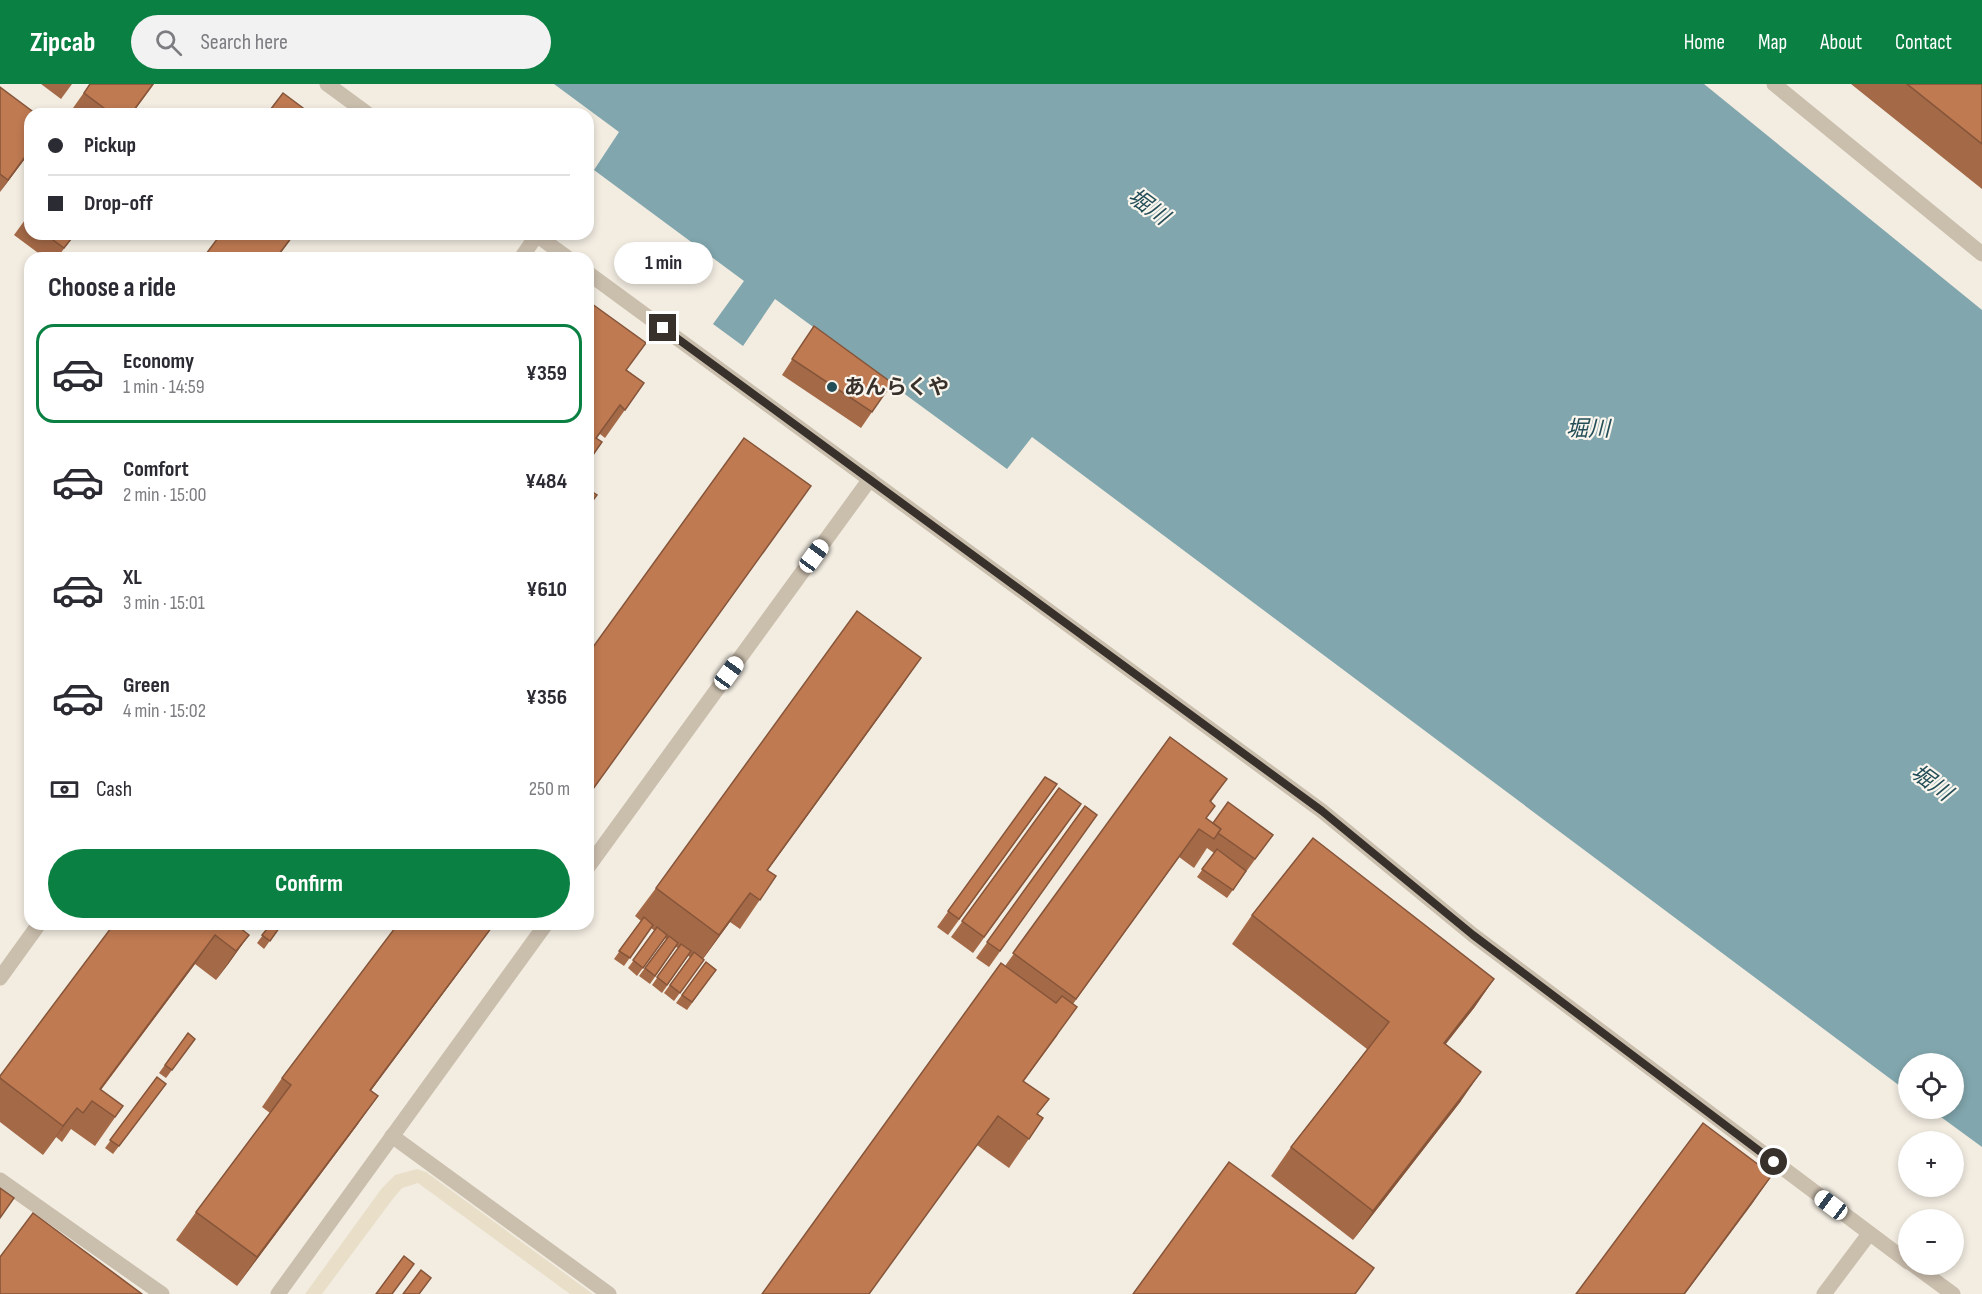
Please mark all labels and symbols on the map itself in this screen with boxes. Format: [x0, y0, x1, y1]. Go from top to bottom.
water label: 堀川 [1122, 183, 1175, 232]
callout: 1 min [614, 241, 712, 283]
route end [649, 314, 676, 341]
place label: あんらくや [844, 375, 949, 400]
marker: あんらくや [825, 380, 839, 394]
water label: 堀川 [1566, 416, 1612, 443]
car [796, 536, 832, 576]
car [711, 653, 747, 693]
water label: 堀川 [1905, 759, 1958, 808]
route start [1760, 1148, 1787, 1175]
car [1811, 1187, 1851, 1223]

